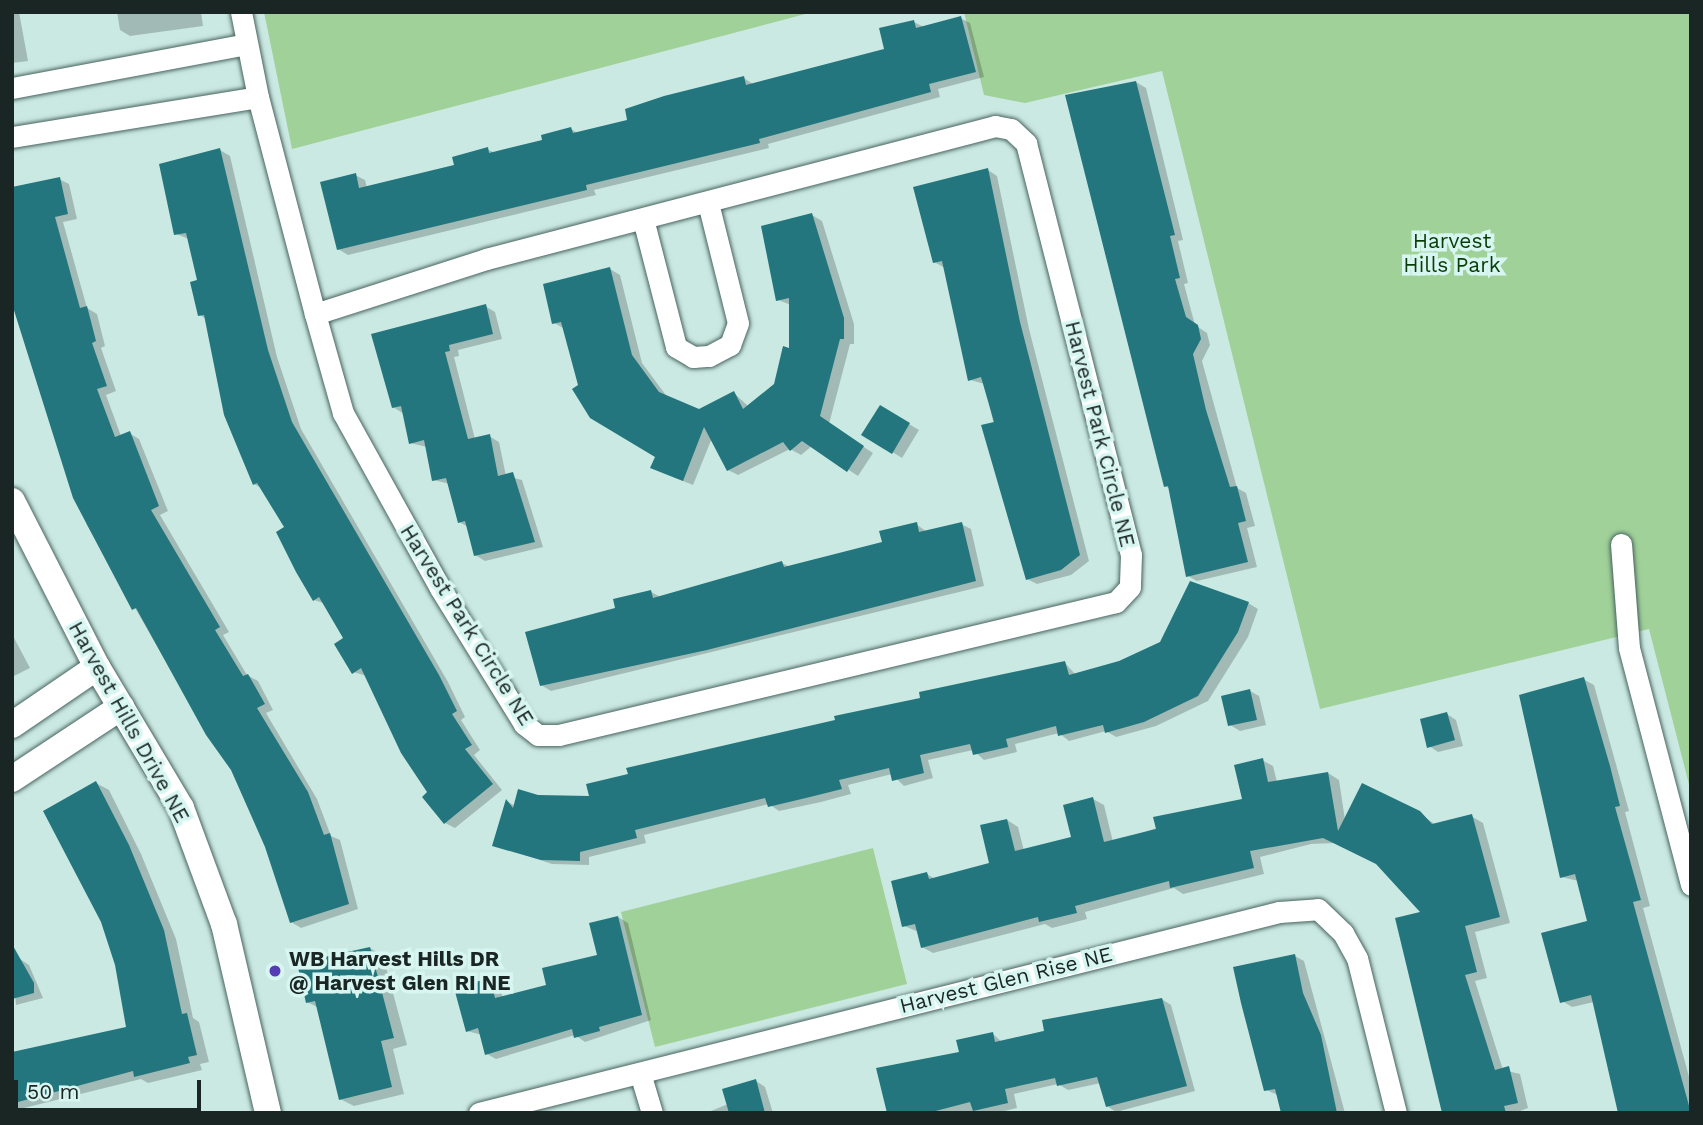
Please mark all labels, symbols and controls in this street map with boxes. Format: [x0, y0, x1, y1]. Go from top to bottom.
park label: Harvest Hills Park [1403, 228, 1501, 278]
street label: Harvest Park Circle NE [1060, 318, 1140, 550]
street label: Harvest Park Circle NE [395, 520, 539, 730]
street label: Harvest Hills Drive NE [63, 617, 195, 827]
street label: Harvest Glen Rise NE [897, 941, 1115, 1019]
place label: WB Harvest Hills DR @ Harvest Glen RI NE [289, 946, 511, 996]
marker: WB Harvest Hills DR @ Harvest Glen RI NE [267, 963, 283, 979]
scale bar [18, 1066, 205, 1110]
text: 50 m [27, 1079, 79, 1104]

